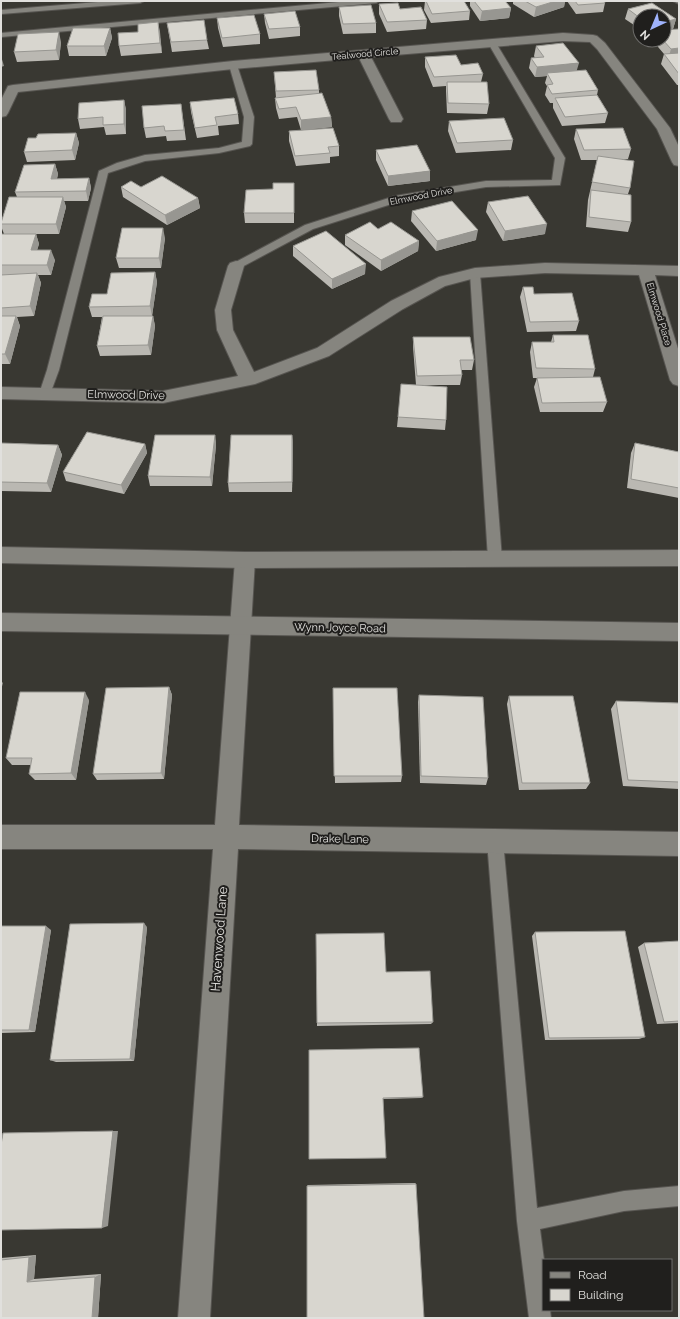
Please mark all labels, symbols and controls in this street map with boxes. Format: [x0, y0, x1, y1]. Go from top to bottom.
north arrow [632, 8, 672, 48]
text: N [638, 27, 653, 42]
street label: Tealwood Circle [331, 46, 399, 62]
street label: Elmwood Drive [389, 185, 454, 207]
street label: Elmwood Place [645, 281, 673, 347]
street label: Elmwood Drive [87, 388, 165, 402]
street label: Wynn Joyce Road [294, 621, 386, 635]
street label: Drake Lane [311, 832, 370, 846]
street label: Havenwood Lane [208, 886, 230, 992]
legend [542, 1259, 672, 1311]
text: Road [578, 1268, 607, 1282]
text: Building [578, 1288, 624, 1302]

